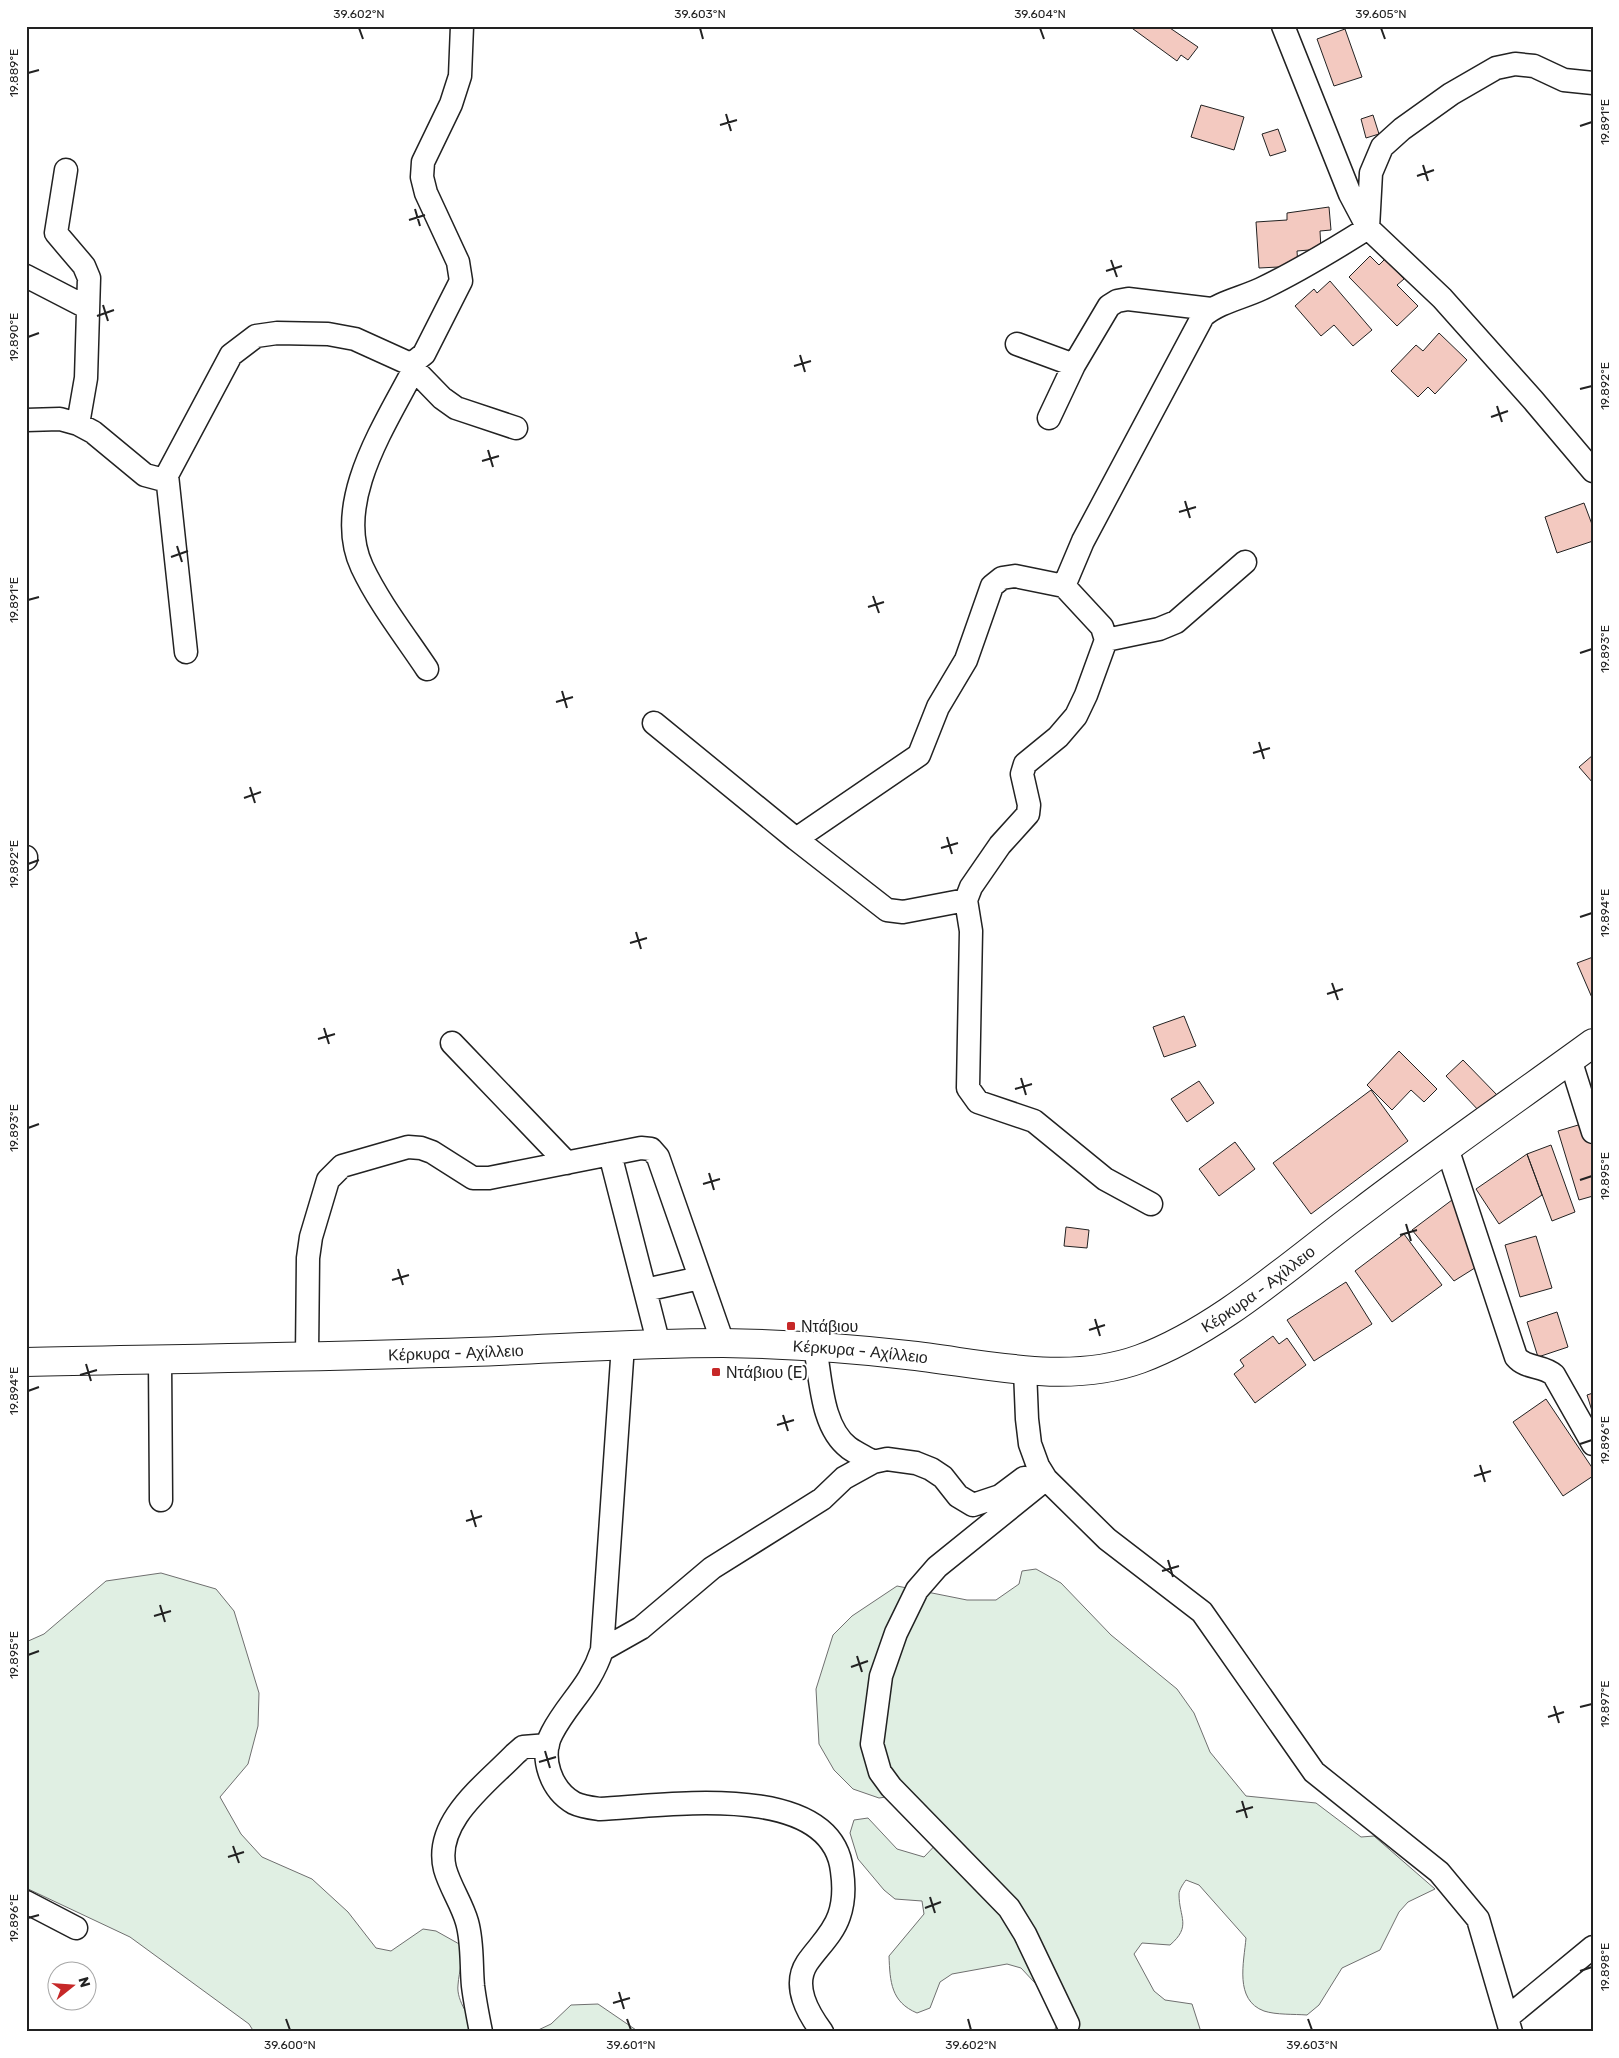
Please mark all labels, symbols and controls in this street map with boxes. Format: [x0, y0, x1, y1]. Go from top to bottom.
text: 39.602°N [333, 7, 385, 21]
text: 39.603°N [674, 7, 726, 21]
text: 39.604°N [1014, 7, 1066, 21]
text: 39.605°N [1355, 7, 1407, 21]
text: 19.889°E [7, 49, 21, 97]
text: 19.891°E [1598, 99, 1612, 145]
text: 19.890°E [7, 313, 21, 361]
text: 19.892°E [1598, 362, 1612, 410]
text: 19.891°E [7, 577, 21, 623]
text: 19.893°E [1598, 625, 1612, 673]
text: 19.892°E [7, 840, 21, 888]
text: 19.894°E [1598, 889, 1612, 937]
text: 19.893°E [7, 1104, 21, 1152]
text: 19.895°E [1598, 1152, 1612, 1200]
street label: Κέρκυρα - Αχίλλειο [1198, 1241, 1319, 1336]
place label: Ντάβιου [801, 1317, 858, 1336]
marker: Ντάβιου [785, 1320, 797, 1332]
street label: Κέρκυρα - Αχίλλειο [792, 1336, 929, 1367]
street label: Κέρκυρα - Αχίλλειο [388, 1340, 524, 1364]
place label: Ντάβιου (E) [726, 1363, 808, 1382]
marker: Ντάβιου (E) [710, 1366, 722, 1378]
text: 19.894°E [7, 1367, 21, 1415]
text: 19.896°E [1598, 1416, 1612, 1464]
text: 19.895°E [7, 1631, 21, 1679]
text: 19.897°E [1598, 1680, 1612, 1728]
text: 19.896°E [7, 1894, 21, 1942]
text: 19.898°E [1598, 1943, 1612, 1991]
north arrow [48, 1960, 98, 2010]
text: N [74, 1975, 94, 1990]
text: 39.600°N [264, 2038, 316, 2052]
text: 39.601°N [606, 2038, 656, 2052]
text: 39.602°N [945, 2038, 997, 2052]
text: 39.603°N [1286, 2038, 1338, 2052]

